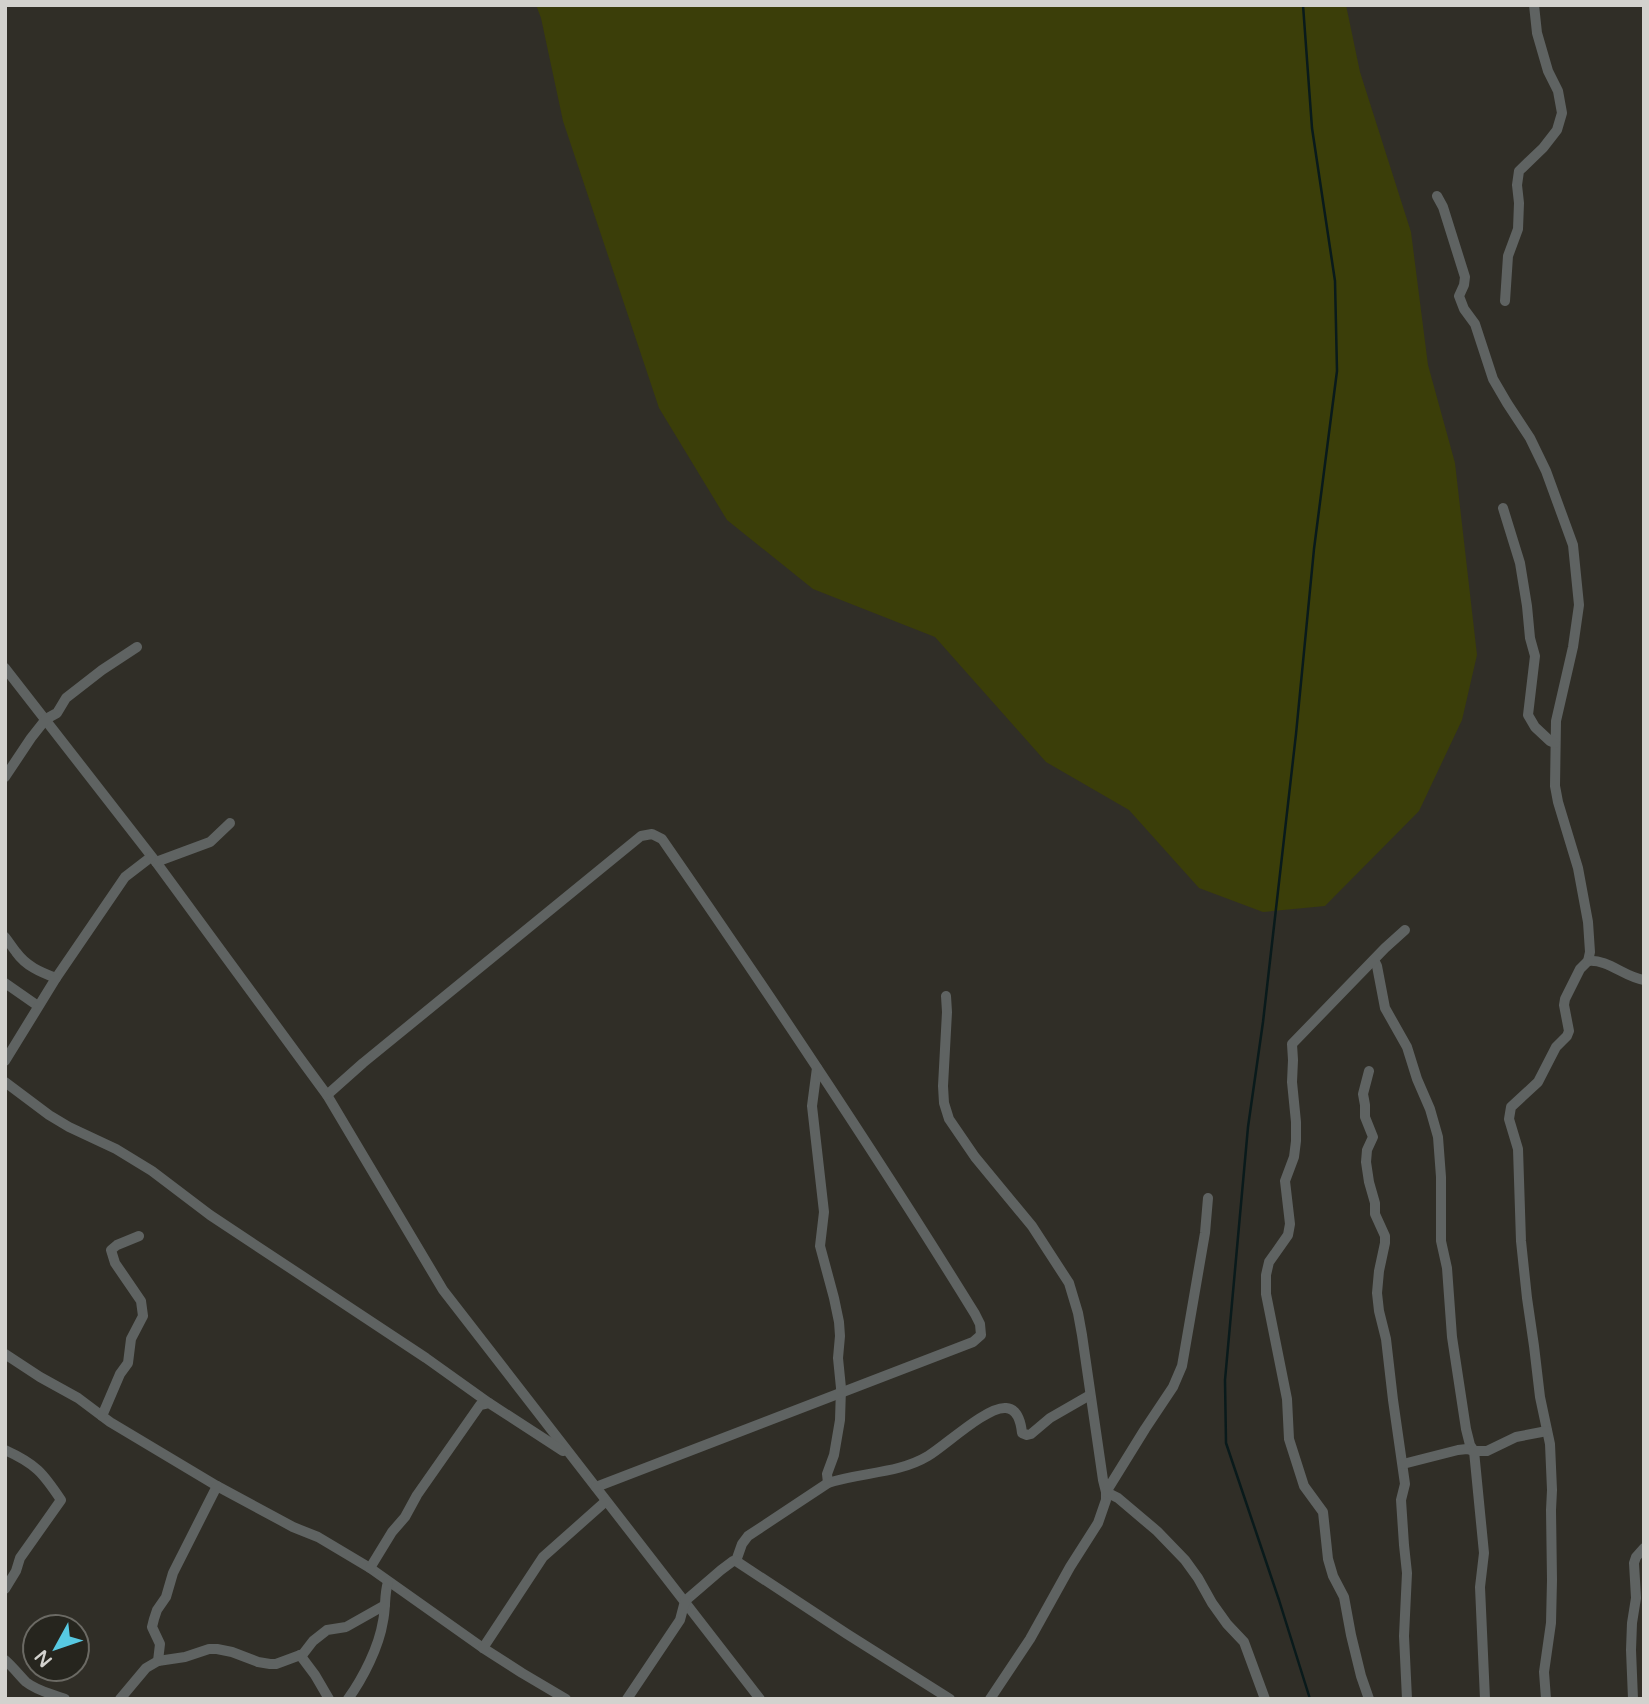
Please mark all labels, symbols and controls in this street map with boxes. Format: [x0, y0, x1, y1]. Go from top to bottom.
north arrow [21, 1613, 91, 1683]
text: N [30, 1645, 57, 1671]

